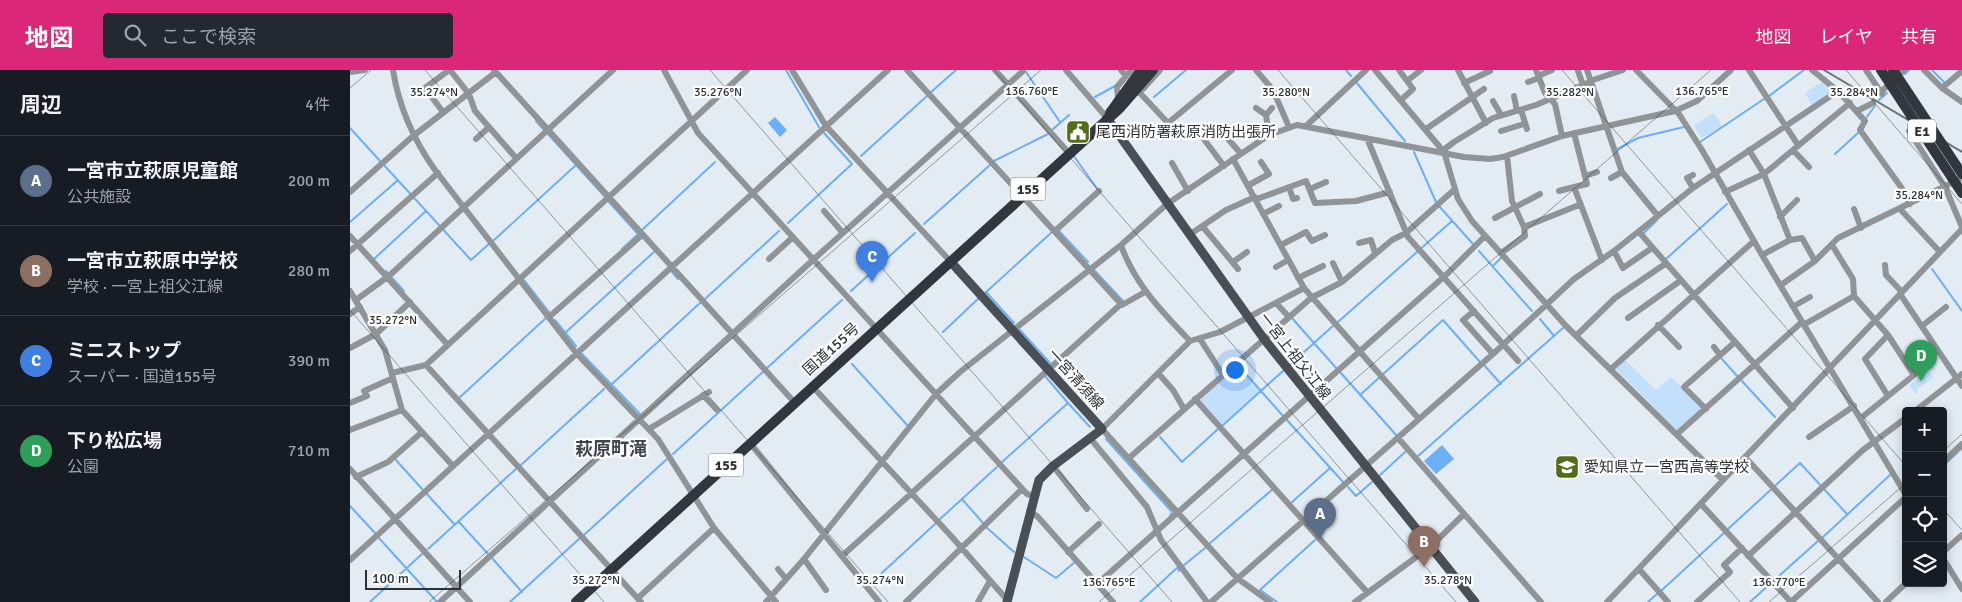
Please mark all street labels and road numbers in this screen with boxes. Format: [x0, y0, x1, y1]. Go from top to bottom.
road number: E1 [1908, 119, 1936, 142]
road number: 155 [1010, 178, 1046, 200]
street label: 一宮上祖父江線 [1256, 309, 1334, 403]
street label: 国道155号 [799, 319, 863, 379]
street label: 一宮清須線 [1044, 345, 1108, 413]
road number: 155 [708, 454, 744, 476]

